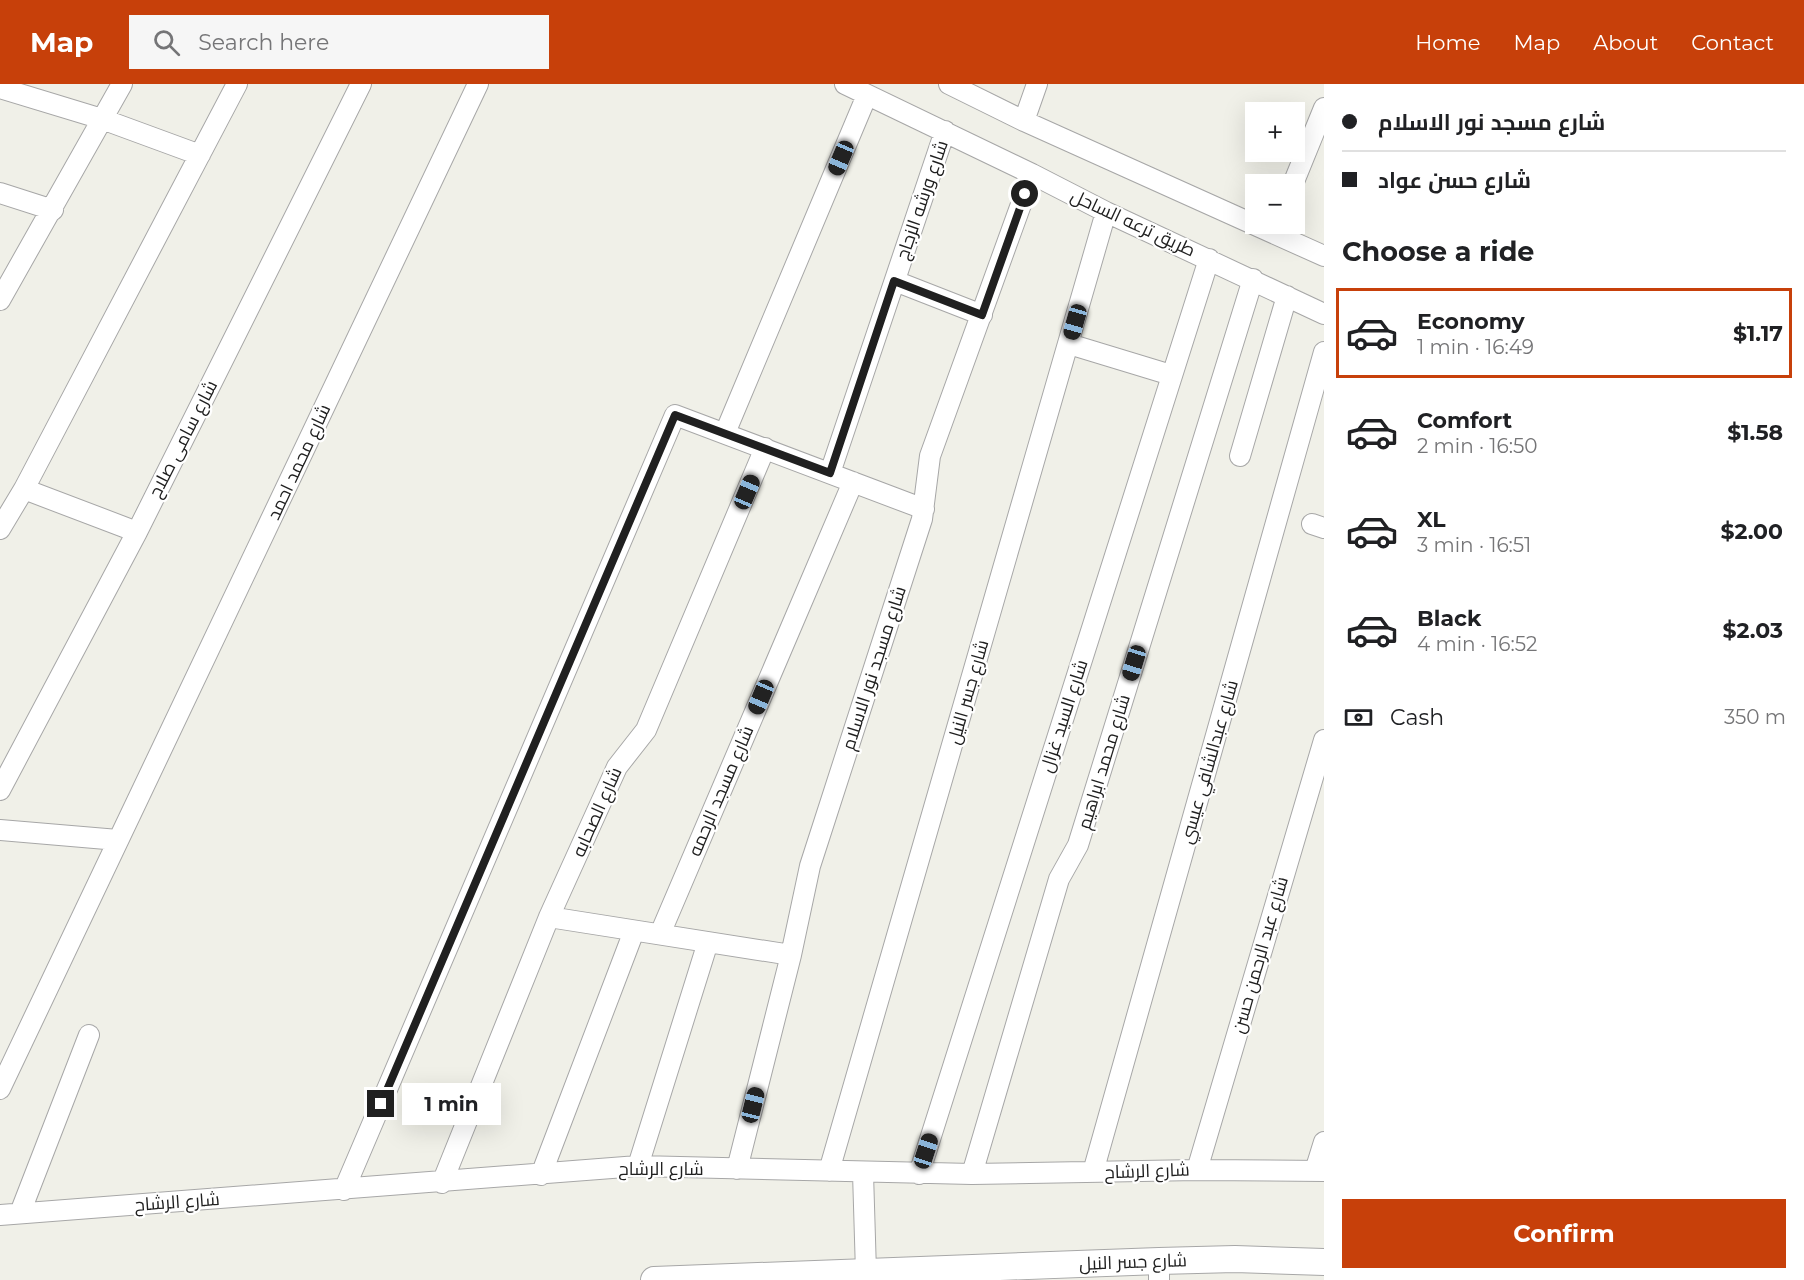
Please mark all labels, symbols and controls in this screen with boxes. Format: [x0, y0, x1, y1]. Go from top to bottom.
search box [129, 15, 549, 69]
text: Map [30, 25, 93, 59]
icon: search [150, 26, 183, 59]
text: Search here [198, 29, 329, 56]
text: Home [1415, 30, 1480, 55]
text: Map [1513, 30, 1560, 55]
text: About [1593, 30, 1658, 55]
text: Contact [1691, 30, 1774, 55]
map controls [1245, 102, 1305, 234]
button: + [1245, 102, 1305, 162]
text: شارع مسجد نور الاسلام [1378, 109, 1605, 136]
street label: شارع ورشه الزجاج [891, 137, 954, 263]
car [826, 138, 856, 178]
text: شارع حسن عواد [1378, 167, 1531, 194]
button: − [1245, 174, 1305, 234]
route start [1011, 180, 1038, 207]
street label: طريق ترعه الساحل [1067, 185, 1199, 262]
text: Choose a ride [1342, 235, 1534, 268]
car [1061, 302, 1089, 342]
icon: car [1345, 306, 1399, 360]
text: Economy [1417, 308, 1525, 335]
text: $1.17 [1733, 320, 1783, 347]
text: 1 min · 16:49 [1417, 335, 1534, 359]
street label: شارع سامى صلاح [144, 376, 223, 502]
street label: شارع محمد احمد [263, 401, 336, 524]
icon: car [1345, 405, 1399, 459]
text: Comfort [1417, 407, 1512, 434]
text: $1.58 [1727, 419, 1783, 446]
text: 2 min · 16:50 [1417, 434, 1537, 458]
car [732, 472, 762, 512]
icon: car [1345, 504, 1399, 558]
text: XL [1417, 506, 1446, 533]
text: $2.00 [1720, 518, 1783, 545]
text: 3 min · 16:51 [1417, 533, 1531, 557]
street label: شارع مسجد نور الاسلام [837, 583, 912, 753]
icon: car [1345, 603, 1399, 657]
text: Black [1417, 605, 1481, 632]
text: $2.03 [1723, 617, 1783, 644]
text: 4 min · 16:52 [1417, 632, 1537, 656]
street label: شارع جسر النيل [943, 637, 994, 747]
car [1120, 643, 1148, 683]
street label: شارع السيد غزال [1035, 657, 1094, 776]
car [746, 677, 776, 717]
street label: شارع عبدالشافي عيسي [1175, 678, 1246, 847]
street label: شارع محمد ابراهيم [1073, 692, 1136, 832]
icon: cash [1342, 701, 1375, 734]
text: Cash [1390, 704, 1444, 731]
text: 350 m [1724, 705, 1786, 729]
street label: شارع مسجد الرحمه [684, 722, 759, 860]
street label: شارع الصحابه [567, 764, 628, 861]
street label: شارع عبد الرحمن حسن [1227, 874, 1294, 1036]
callout: 1 min [402, 1083, 501, 1125]
car [740, 1085, 766, 1125]
route end [367, 1090, 394, 1117]
text: 1 min [424, 1092, 479, 1116]
car [912, 1131, 940, 1171]
street label: شارع الرشاح [618, 1158, 704, 1181]
street label: شارع الرشاح [1104, 1159, 1190, 1184]
street label: شارع الرشاح [134, 1188, 220, 1217]
button: Confirm [1342, 1199, 1786, 1268]
street label: شارع جسر النيل [1079, 1249, 1187, 1276]

